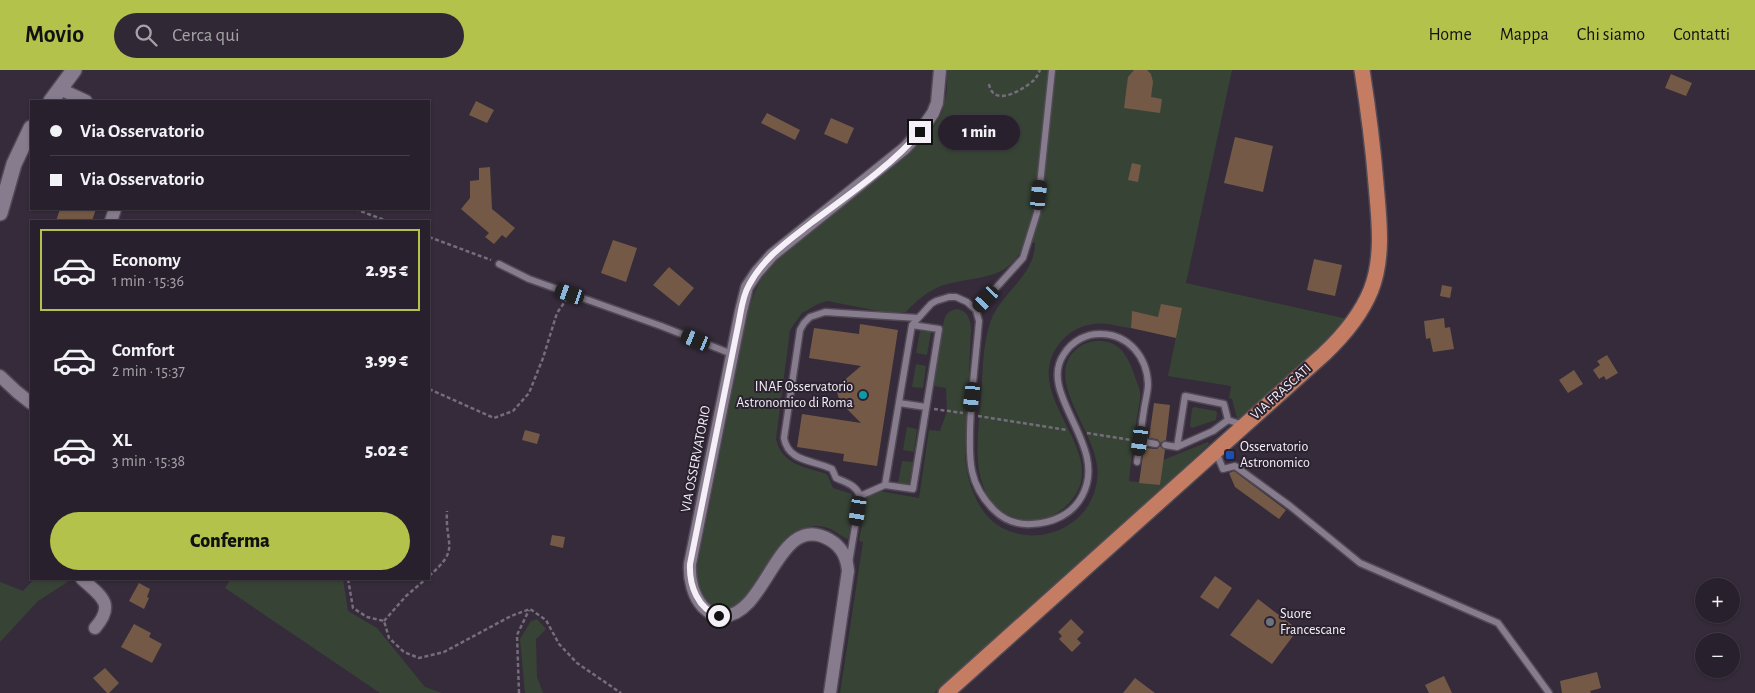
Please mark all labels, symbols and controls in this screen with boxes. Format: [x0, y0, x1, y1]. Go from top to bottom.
search box [114, 13, 464, 58]
icon: search [132, 21, 160, 49]
text: Movio [25, 23, 84, 47]
text: Cerca qui [172, 26, 240, 45]
text: Home [1428, 26, 1472, 44]
text: Mappa [1500, 26, 1549, 44]
text: Chi siamo [1577, 26, 1645, 44]
text: Contatti [1673, 26, 1730, 44]
callout: 1 min [938, 114, 1020, 150]
route end [909, 121, 931, 143]
text: Via Osservatorio [80, 122, 205, 141]
text: 1 min [962, 124, 996, 140]
text: Via Osservatorio [80, 170, 205, 189]
car [1029, 179, 1048, 211]
icon: car [52, 248, 97, 293]
text: Economy [112, 251, 181, 270]
text: 2.95 € [365, 261, 408, 280]
text: 1 min · 15:36 [112, 273, 184, 289]
car [553, 282, 586, 306]
car [970, 283, 1001, 315]
car [679, 327, 712, 353]
icon: car [52, 338, 97, 383]
text: Comfort [112, 341, 174, 360]
text: 3.99 € [365, 351, 408, 370]
street label: VIA FRASCATI [1248, 361, 1314, 423]
text: 2 min · 15:37 [112, 363, 185, 379]
place label: INAF Osservatorio Astronomico di Roma [736, 380, 854, 410]
car [962, 381, 981, 413]
marker: INAF Osservatorio Astronomico di Roma [857, 389, 869, 401]
street label: VIA OSSERVATORIO [679, 404, 713, 514]
car [1130, 425, 1149, 457]
icon: car [52, 428, 97, 473]
text: XL [112, 431, 132, 450]
place label: Osservatorio Astronomico [1240, 440, 1310, 470]
text: 5.02 € [365, 441, 408, 460]
marker: Osservatorio Astronomico [1224, 449, 1236, 461]
text: 3 min · 15:38 [112, 453, 185, 469]
car [848, 495, 867, 527]
button: Conferma [50, 512, 410, 570]
map controls [1695, 578, 1740, 678]
button: + [1695, 578, 1740, 623]
route start [708, 605, 730, 627]
place label: Suore Francescane [1280, 607, 1346, 637]
marker: Suore Francescane [1264, 616, 1276, 628]
button: − [1695, 633, 1740, 678]

